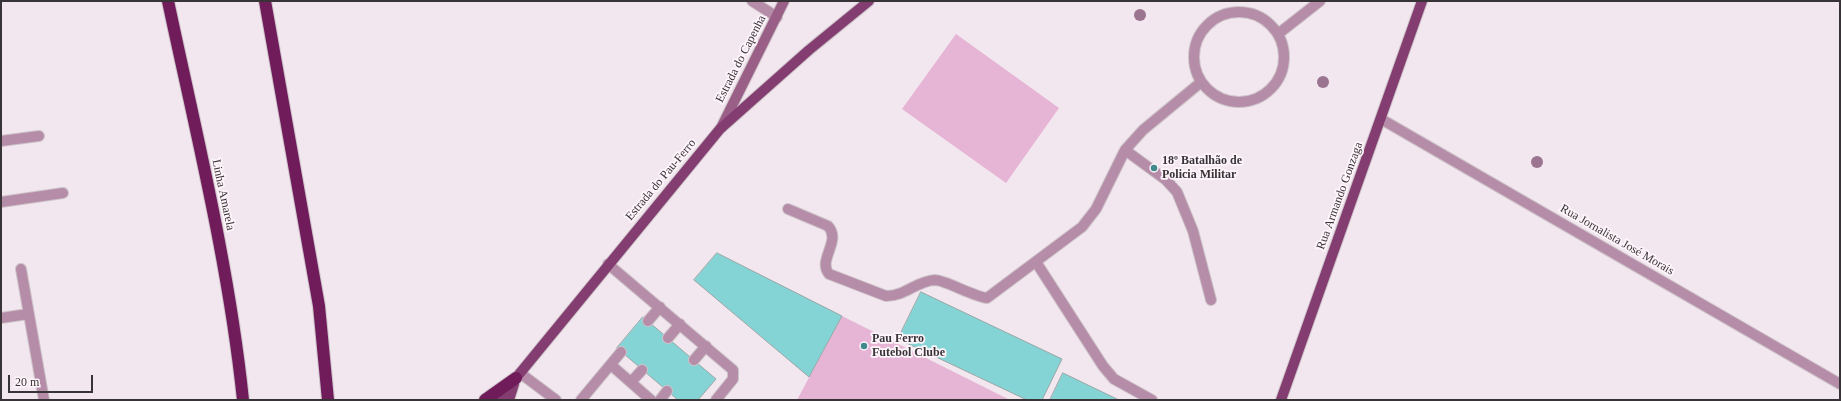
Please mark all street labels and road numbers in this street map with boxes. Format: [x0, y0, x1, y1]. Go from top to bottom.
street label: Estrada do Capenha [713, 13, 769, 105]
street label: Estrada do Pau-Ferro [623, 136, 699, 224]
street label: Rua Armando Gonzaga [1314, 140, 1366, 252]
street label: Linha Amarela [208, 158, 238, 232]
street label: Rua Jornalista José Morais [1558, 202, 1676, 278]

